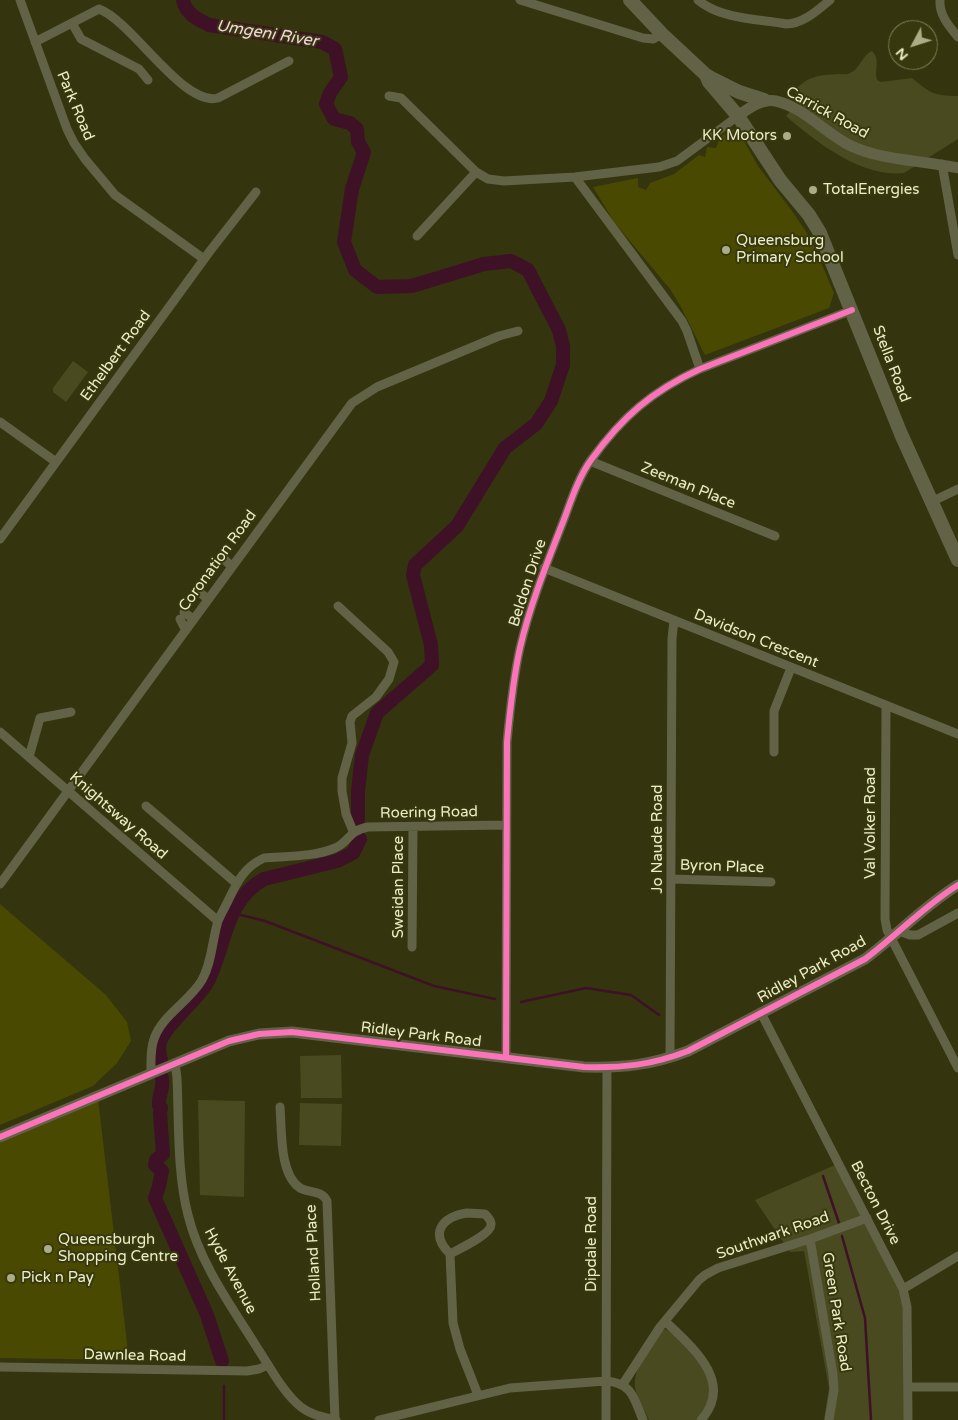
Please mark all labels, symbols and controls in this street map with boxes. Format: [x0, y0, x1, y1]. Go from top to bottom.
water label: Umgeni River [215, 17, 319, 51]
north arrow [888, 20, 938, 70]
text: N [892, 45, 912, 64]
street label: Park Road [52, 69, 98, 143]
street label: Carrick Road [782, 83, 872, 143]
place label: KK Motors [702, 127, 777, 145]
marker: KK Motors [781, 130, 793, 142]
place label: TotalEnergies [823, 181, 919, 199]
marker: TotalEnergies [807, 184, 819, 196]
place label: Queensburg Primary School [736, 232, 844, 267]
marker: Queensburg Primary School [720, 244, 732, 256]
street label: Ethelbert Road [77, 307, 155, 405]
street label: Stella Road [868, 323, 914, 405]
street label: Zeeman Place [638, 459, 738, 513]
street label: Coronation Road [175, 507, 261, 615]
street label: Beldon Drive [505, 537, 551, 629]
street label: Davidson Crescent [691, 606, 821, 672]
street label: Val Volker Road [862, 767, 880, 879]
street label: Knightsway Road [65, 769, 171, 863]
street label: Jo Naude Road [649, 784, 667, 894]
street label: Roering Road [380, 803, 478, 823]
street label: Sweidan Place [390, 836, 408, 938]
street label: Byron Place [679, 857, 765, 877]
street label: Ridley Park Road [754, 933, 870, 1007]
street label: Ridley Park Road [360, 1019, 482, 1051]
street label: Becton Drive [846, 1158, 904, 1248]
street label: Dipdale Road [583, 1196, 601, 1292]
street label: Holland Place [302, 1204, 326, 1302]
street label: Southwark Road [714, 1208, 832, 1264]
street label: Hyde Avenue [200, 1225, 260, 1317]
place label: Queensburgh Shopping Centre [58, 1231, 178, 1266]
marker: Queensburgh Shopping Centre [42, 1243, 54, 1255]
street label: Green Park Road [818, 1251, 854, 1373]
place label: Pick n Pay [21, 1269, 94, 1287]
marker: Pick n Pay [5, 1272, 17, 1284]
street label: Dawnlea Road [84, 1346, 186, 1366]

